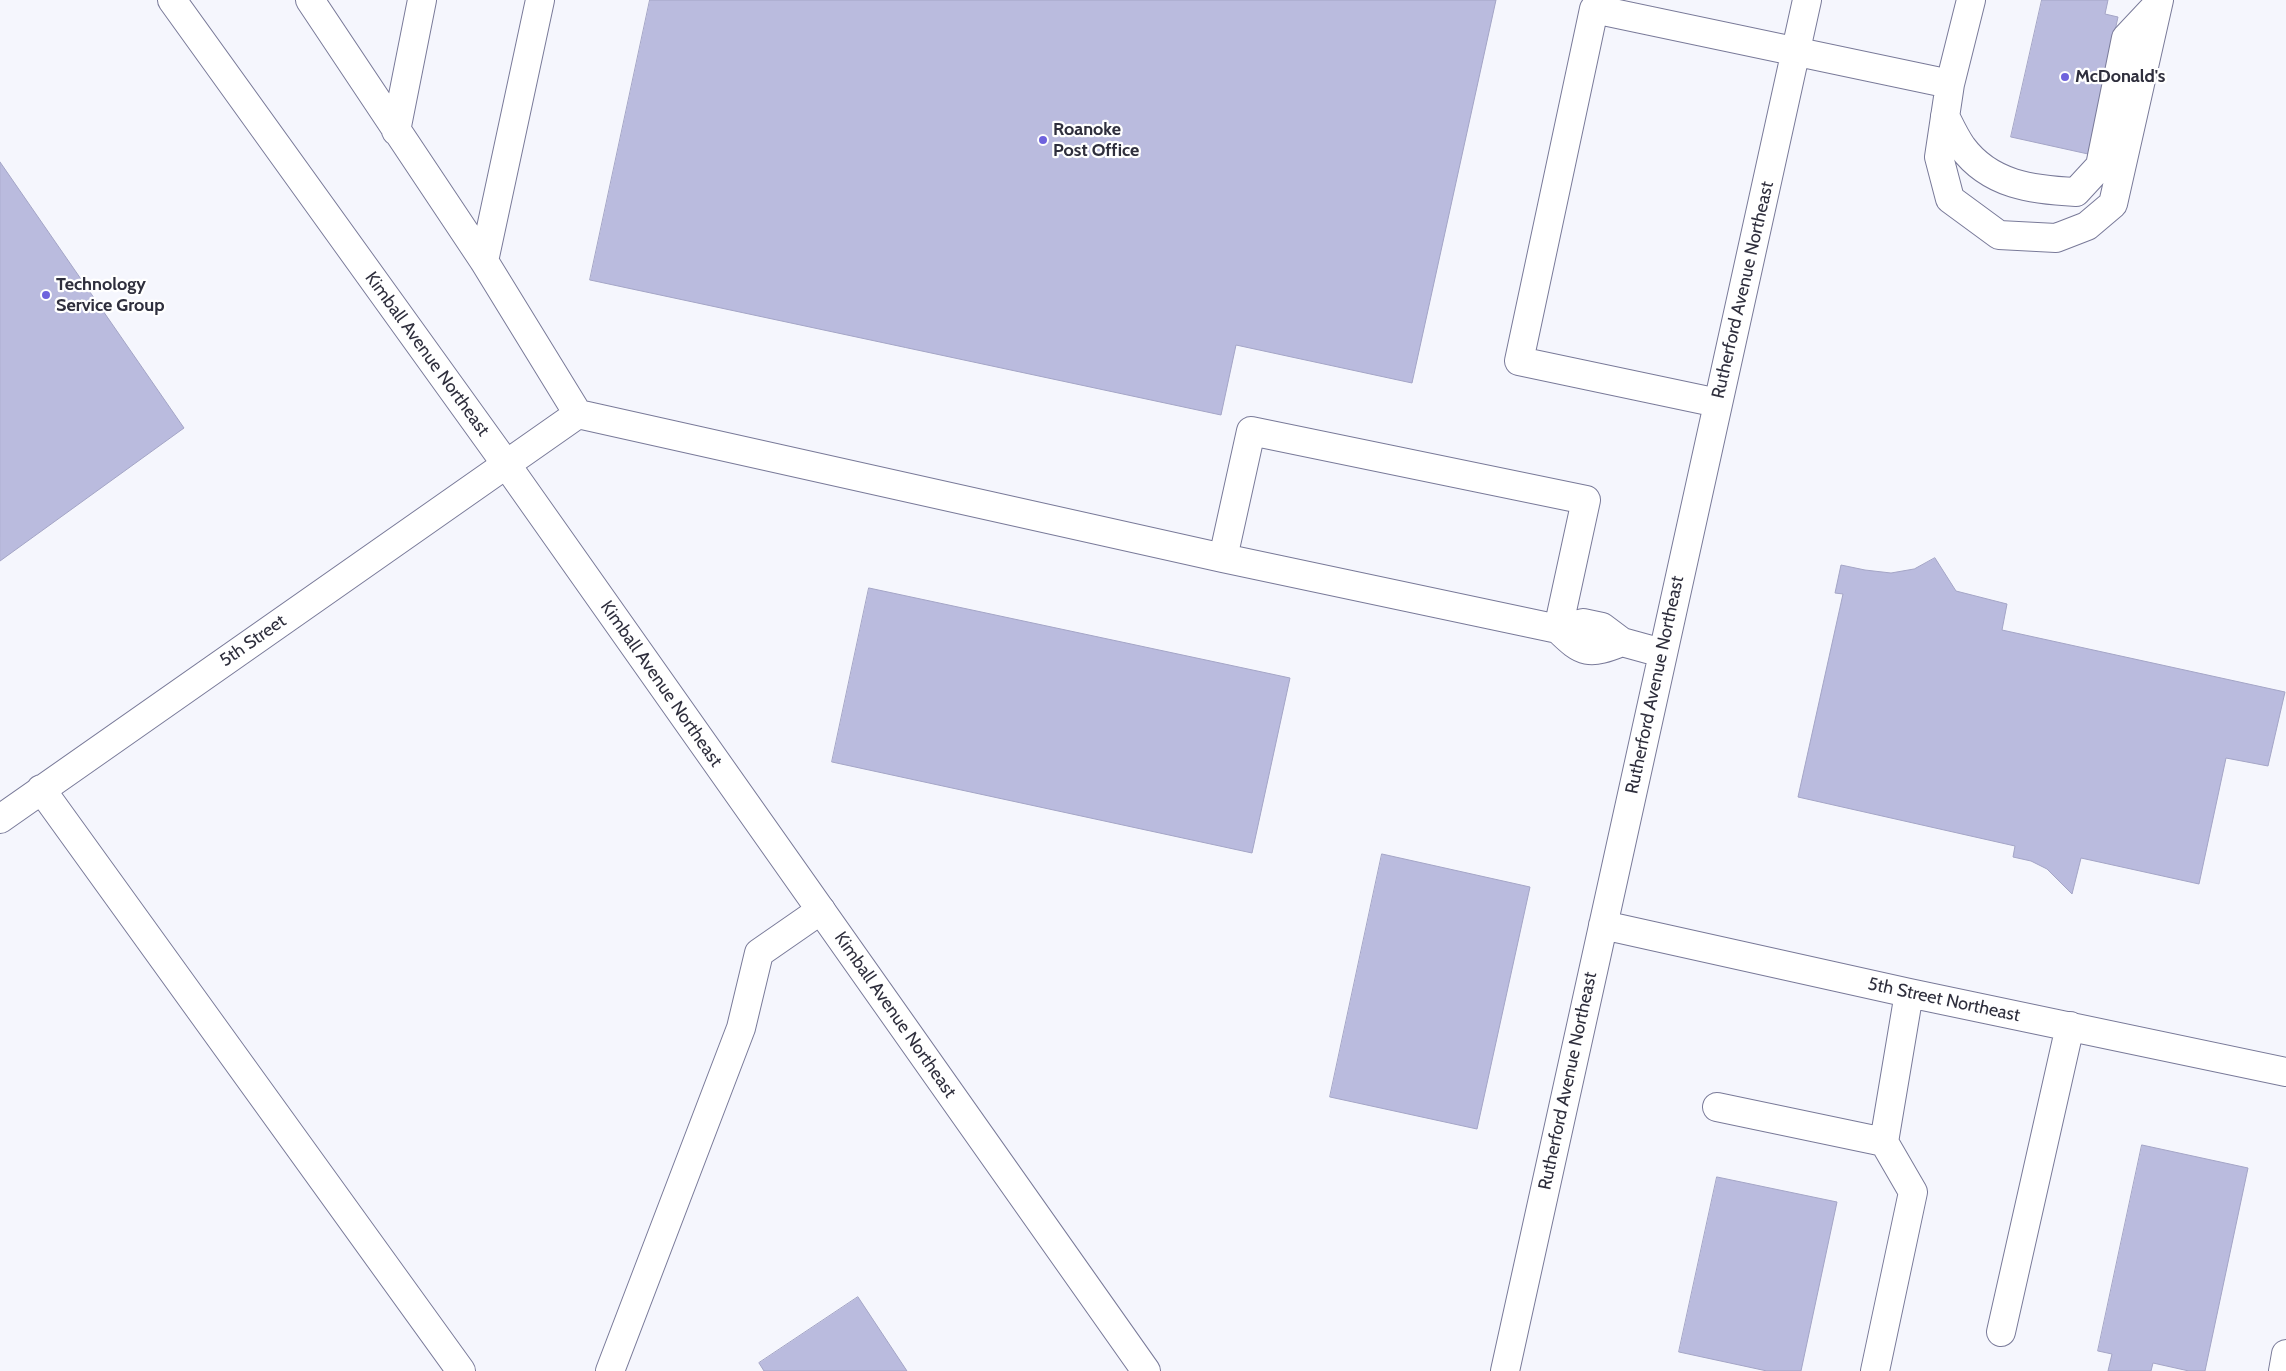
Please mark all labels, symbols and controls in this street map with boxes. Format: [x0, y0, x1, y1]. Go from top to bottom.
place label: McDonald's [2075, 66, 2165, 88]
marker: McDonald's [2059, 71, 2071, 83]
place label: Roanoke Post Office [1053, 119, 1139, 162]
marker: Roanoke Post Office [1037, 134, 1049, 146]
street label: Rutherford Avenue Northeast [1707, 179, 1779, 401]
street label: Kimball Avenue Northeast [360, 268, 494, 440]
place label: Technology Service Group [56, 274, 164, 316]
marker: Technology Service Group [40, 289, 52, 301]
street label: Rutherford Avenue Northeast [1621, 574, 1689, 796]
street label: Kimball Avenue Northeast [595, 597, 727, 771]
street label: 5th Street [216, 610, 290, 672]
street label: Kimball Avenue Northeast [829, 928, 961, 1102]
street label: Rutherford Avenue Northeast [1534, 970, 1602, 1192]
street label: 5th Street Northeast [1866, 973, 2022, 1027]

